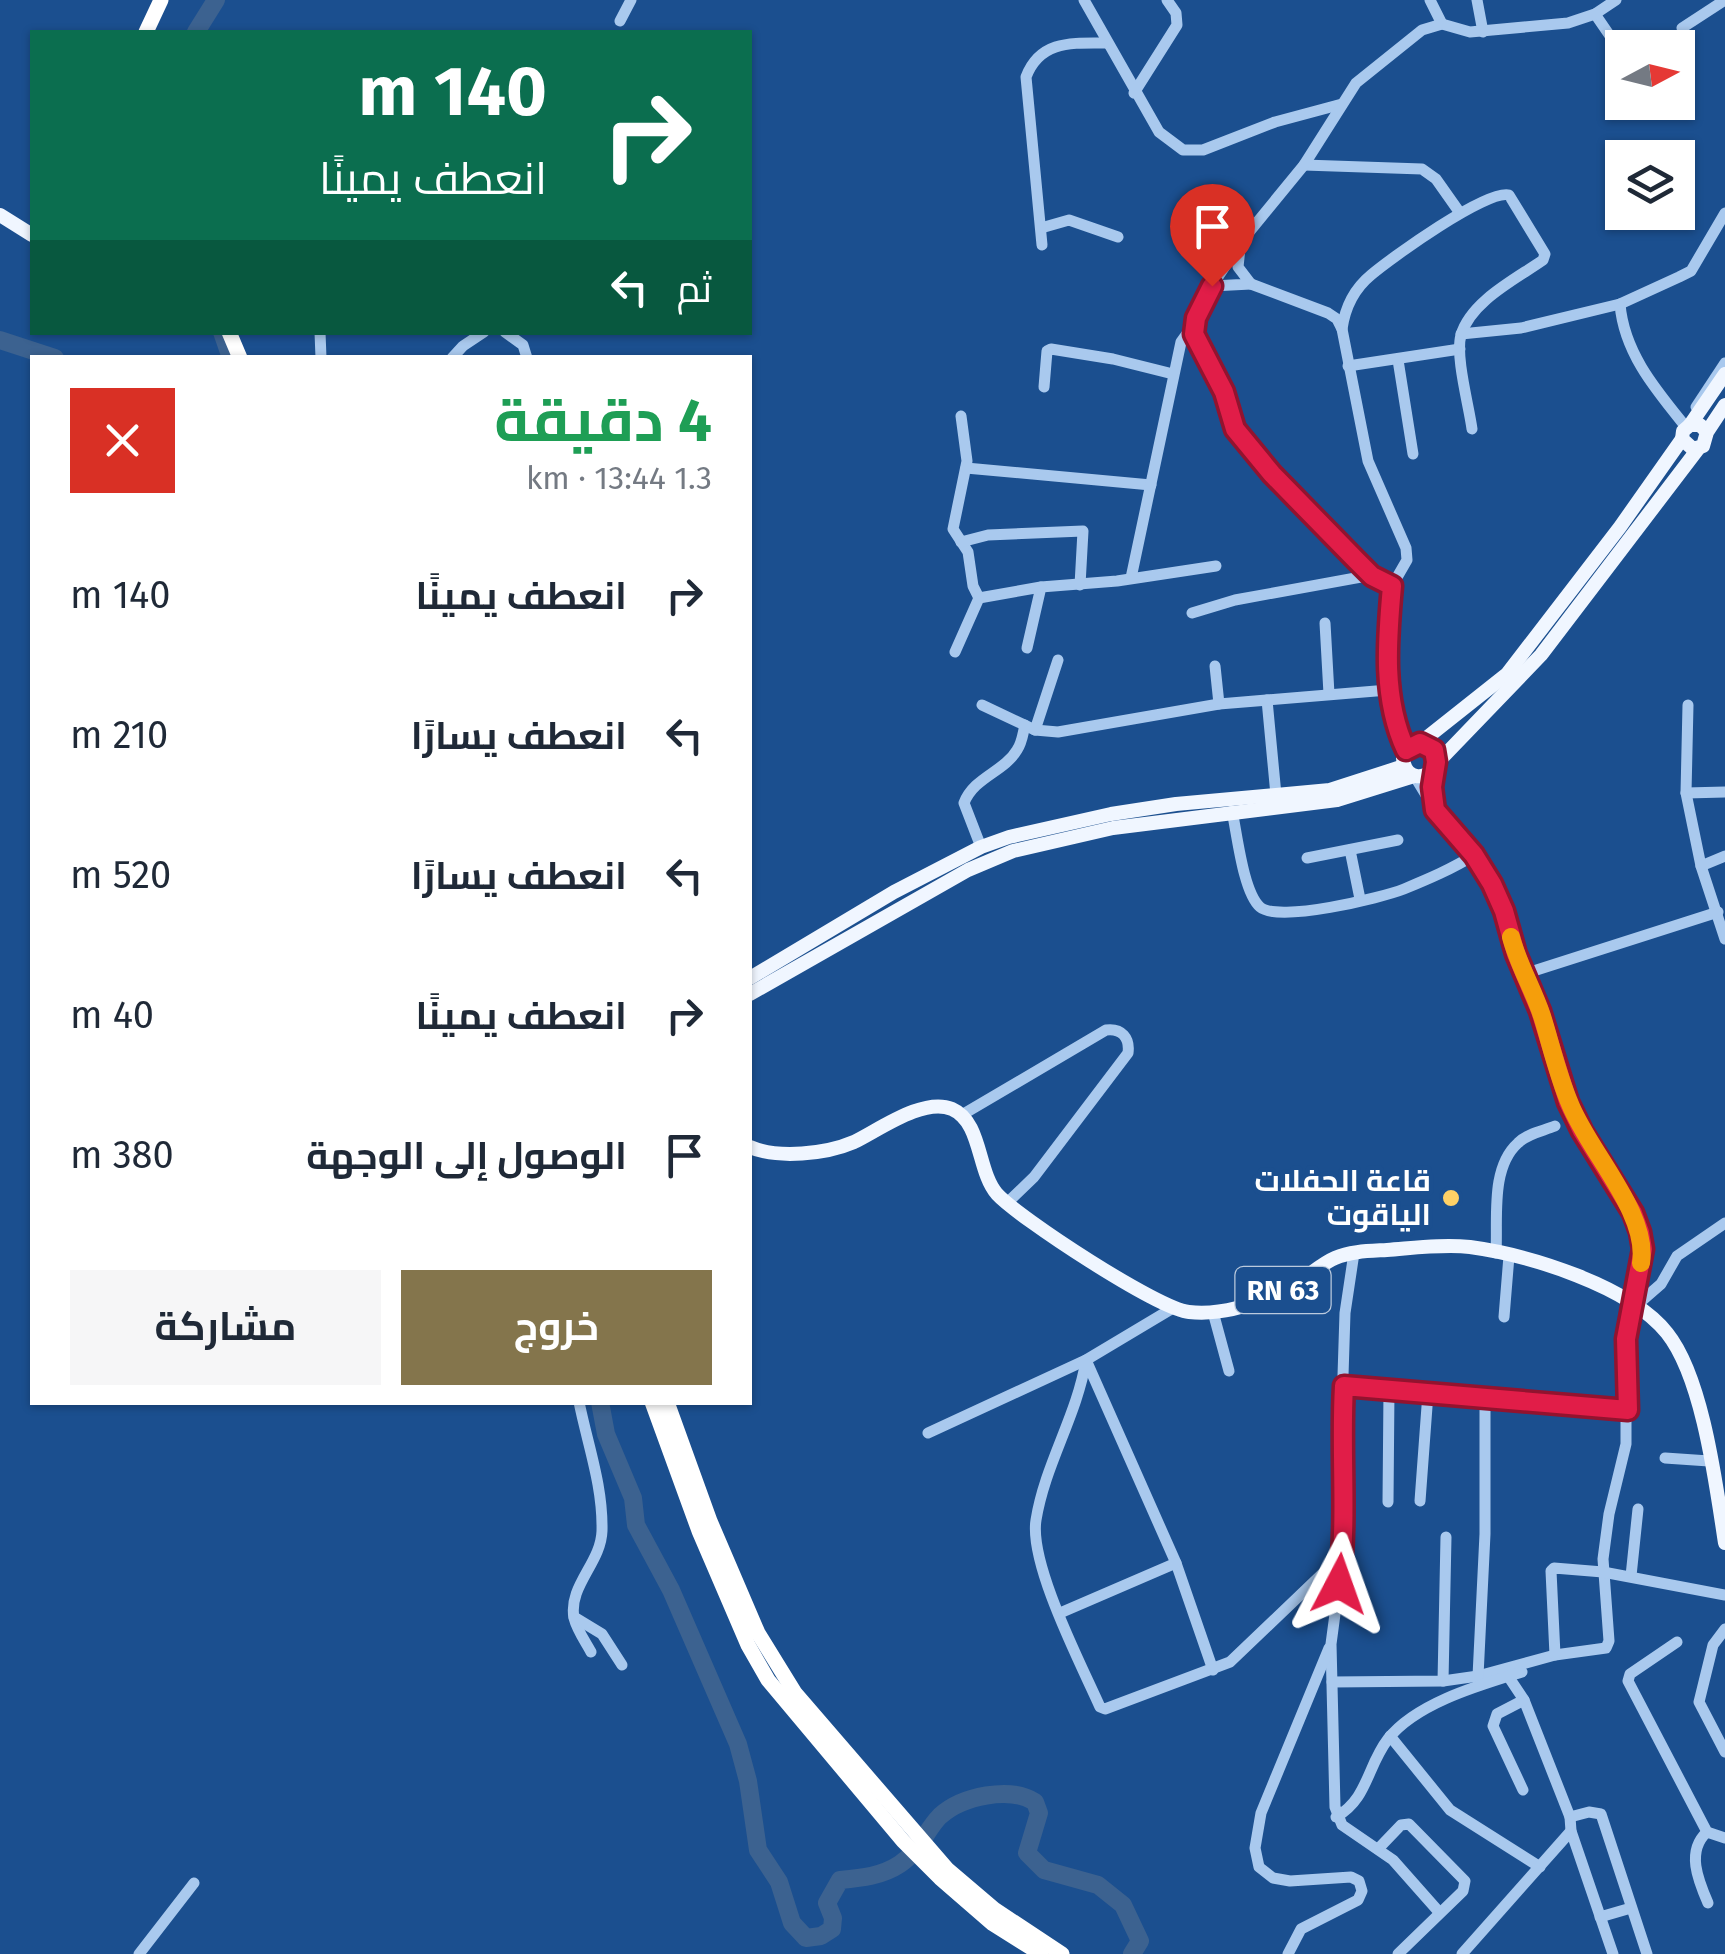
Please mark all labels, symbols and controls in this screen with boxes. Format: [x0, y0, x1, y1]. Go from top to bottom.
north arrow [1605, 30, 1695, 120]
map controls [1605, 30, 1695, 230]
text: 140 m [358, 50, 547, 134]
icon: right [582, 70, 712, 200]
button: layers [1605, 140, 1695, 230]
text: انعطف يمينًا [319, 152, 547, 206]
pin [1170, 184, 1255, 287]
icon: arrive [1185, 199, 1240, 254]
icon: left [602, 260, 657, 315]
text: ثم [677, 266, 712, 312]
text: 4 دقيقة [494, 385, 712, 457]
button: close [70, 388, 175, 493]
text: 1.3 km · 13:44 [526, 459, 712, 497]
icon: right [657, 568, 712, 623]
text: 140 m [70, 572, 171, 618]
text: انعطف يمينًا [415, 573, 627, 619]
icon: left [657, 708, 712, 763]
text: 210 m [70, 712, 168, 758]
text: انعطف يسارًا [411, 713, 627, 759]
icon: left [657, 848, 712, 903]
text: 520 m [70, 852, 171, 898]
text: انعطف يسارًا [411, 853, 627, 899]
icon: right [657, 988, 712, 1043]
text: 40 m [70, 992, 154, 1038]
text: انعطف يمينًا [415, 993, 627, 1039]
icon: arrive [657, 1128, 712, 1183]
text: 380 m [70, 1132, 174, 1178]
text: الوصول إلى الوجهة [306, 1133, 627, 1179]
place label: قاعة الحفلات الياقوت [1255, 1163, 1431, 1233]
marker: قاعة الحفلات الياقوت [1440, 1187, 1462, 1209]
road number: RN 63 [1236, 1267, 1330, 1313]
button: مشاركة [70, 1270, 381, 1385]
button: خروج [401, 1270, 712, 1385]
position arrow [1287, 1532, 1391, 1636]

